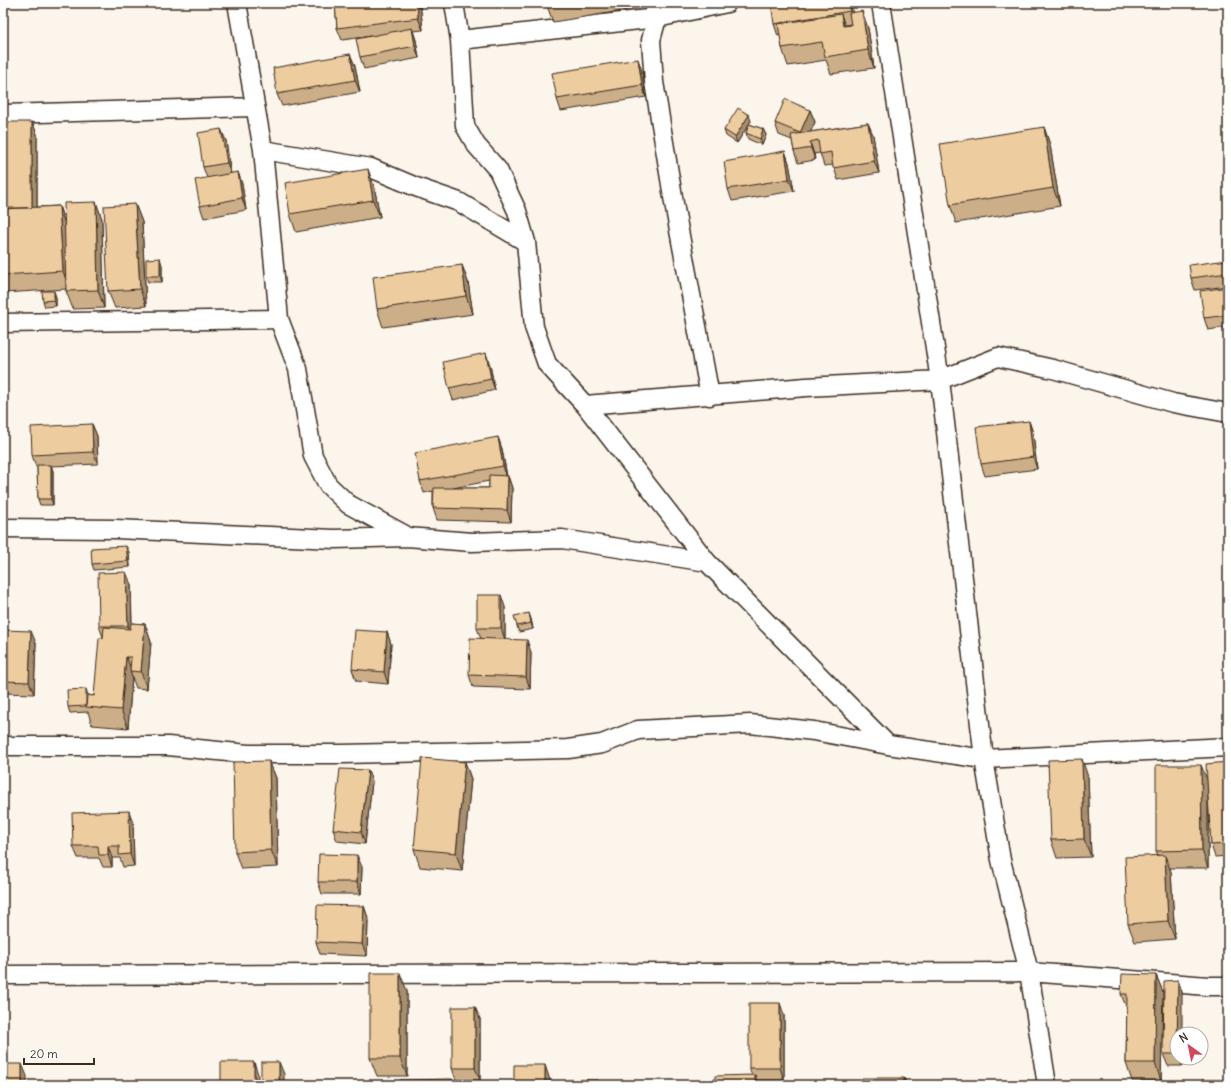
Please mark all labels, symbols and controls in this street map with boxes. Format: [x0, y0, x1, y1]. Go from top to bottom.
north arrow [1169, 1026, 1209, 1066]
text: N [1177, 1030, 1191, 1046]
scale bar [24, 1040, 94, 1066]
text: 20 m [30, 1046, 58, 1061]

